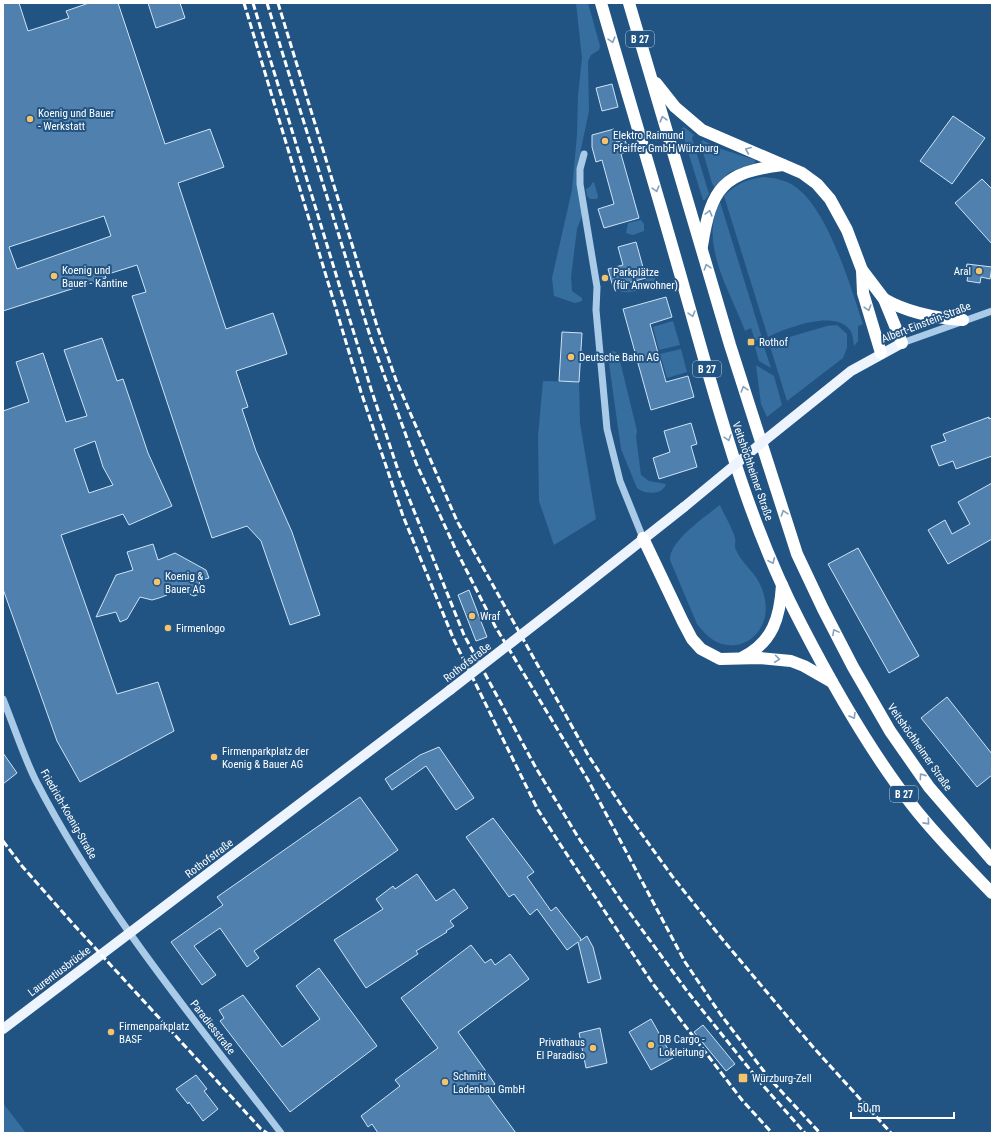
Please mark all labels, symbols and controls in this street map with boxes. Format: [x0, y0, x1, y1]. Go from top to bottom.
road number: B 27 [626, 31, 654, 47]
one-way arrow [607, 37, 616, 44]
place label: Koenig und Bauer - Werkstatt [38, 107, 115, 133]
marker: Koenig und Bauer - Werkstatt [25, 114, 35, 124]
one-way arrow [659, 116, 668, 123]
place label: Elektro Raimund Pfeiffer GmbH Würzburg [613, 129, 719, 155]
marker: Elektro Raimund Pfeiffer GmbH Würzburg [600, 136, 610, 146]
one-way arrow [745, 147, 752, 155]
one-way arrow [651, 185, 660, 192]
one-way arrow [704, 209, 712, 216]
place label: Koenig und Bauer - Kantine [62, 264, 128, 290]
one-way arrow [703, 264, 712, 271]
place label: Aral [954, 265, 971, 278]
place label: Parkplätze (für Anwohner) [613, 266, 678, 292]
marker: Aral [974, 266, 984, 276]
marker: Koenig und Bauer - Kantine [49, 271, 59, 281]
marker: Parkplätze (für Anwohner) [600, 273, 610, 283]
street label: Albert-Einstein-Straße [880, 299, 973, 345]
one-way arrow [863, 305, 872, 312]
one-way arrow [687, 310, 696, 317]
place label: Rothof [759, 336, 788, 349]
marker: Rothof [746, 337, 756, 347]
place label: Deutsche Bahn AG [579, 351, 659, 364]
marker: Deutsche Bahn AG [566, 352, 576, 362]
road number: B 27 [693, 361, 721, 377]
one-way arrow [740, 386, 749, 393]
street label: Veitshöchheimer Straße [730, 420, 776, 522]
one-way arrow [723, 435, 732, 442]
one-way arrow [780, 509, 789, 516]
one-way arrow [768, 557, 776, 564]
place label: Koenig & Bauer AG [165, 570, 205, 596]
marker: Koenig & Bauer AG [152, 577, 162, 587]
place label: Wraf [480, 610, 501, 623]
marker: Wraf [467, 611, 477, 621]
place label: Firmenlogo [176, 622, 225, 635]
marker: Firmenlogo [163, 623, 173, 633]
one-way arrow [832, 629, 839, 636]
street label: Rothofstraße [441, 640, 494, 685]
one-way arrow [774, 654, 781, 663]
street label: Veitshöchheimer Straße [885, 701, 955, 793]
one-way arrow [849, 712, 856, 719]
place label: Firmenparkplatz der Koenig & Bauer AG [222, 745, 309, 771]
marker: Firmenparkplatz der Koenig & Bauer AG [209, 752, 219, 762]
street label: Friedrich-Koenig-Straße [38, 767, 100, 861]
one-way arrow [920, 774, 927, 781]
road number: B 27 [890, 786, 918, 802]
one-way arrow [923, 818, 930, 825]
street label: Rothofstraße [183, 836, 236, 881]
street label: Laurentiusbrücke [25, 944, 93, 999]
street label: Paradiesstraße [187, 998, 238, 1057]
place label: Firmenparkplatz BASF [119, 1020, 189, 1046]
marker: Firmenparkplatz BASF [106, 1027, 116, 1037]
place label: DB Cargo - Lokleitung [659, 1033, 705, 1059]
place label: Privathaus El Paradiso [536, 1036, 585, 1062]
marker: DB Cargo - Lokleitung [646, 1040, 656, 1050]
marker: Privathaus El Paradiso [588, 1043, 598, 1053]
place label: Schmitt Ladenbau GmbH [453, 1070, 525, 1096]
marker: Würzburg-Zell [737, 1072, 749, 1084]
place label: Würzburg-Zell [752, 1072, 812, 1085]
marker: Schmitt Ladenbau GmbH [440, 1077, 450, 1087]
scale bar [851, 1094, 954, 1120]
text: 50 m [857, 1101, 881, 1115]

